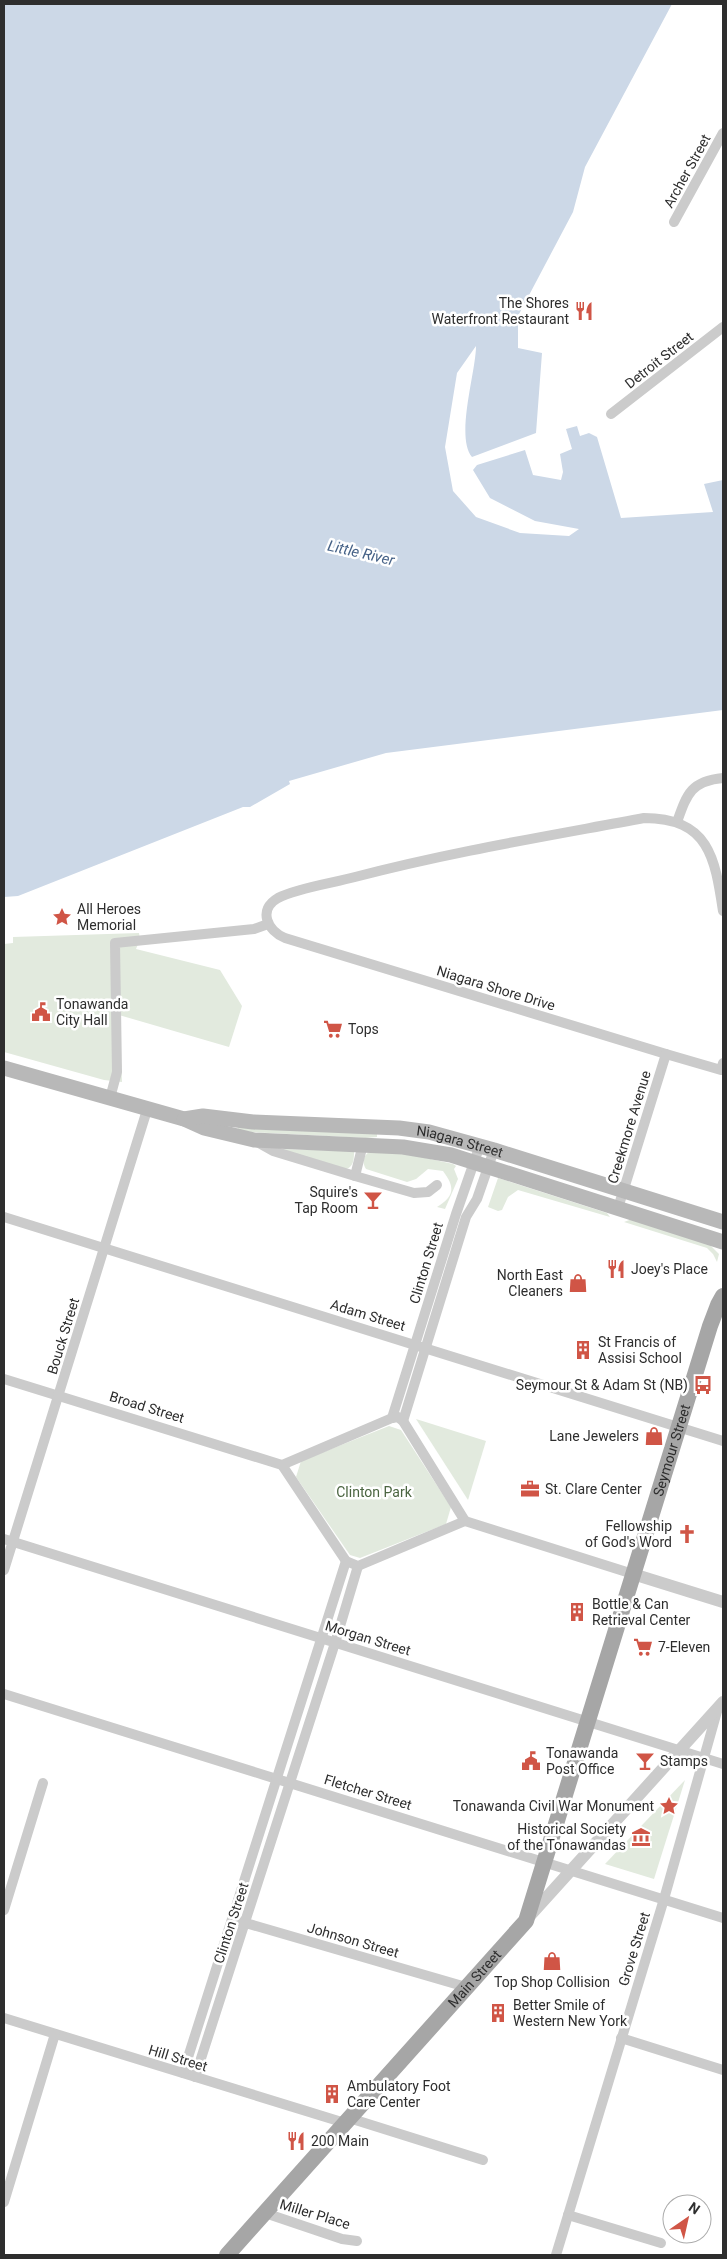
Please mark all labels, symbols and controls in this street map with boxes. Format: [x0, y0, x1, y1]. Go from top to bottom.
street label: Archer Street [660, 131, 714, 210]
place label: The Shores Waterfront Restaurant [432, 295, 569, 327]
restaurant icon: The Shores Waterfront Restaurant [573, 300, 595, 322]
street label: Detroit Street [622, 328, 697, 392]
water label: Little River [326, 537, 397, 570]
place label: All Heroes Memorial [77, 901, 141, 933]
place icon: All Heroes Memorial [51, 906, 73, 928]
street label: Niagara Shore Drive [435, 962, 557, 1014]
place label: Tonawanda City Hall [56, 996, 128, 1028]
public building icon: Tonawanda City Hall [30, 1001, 52, 1023]
supermarket icon: Tops [322, 1018, 344, 1040]
place label: Tops [348, 1021, 379, 1037]
street label: Creekmore Avenue [604, 1069, 654, 1185]
street label: Niagara Street [416, 1122, 505, 1160]
place label: Squire's Tap Room [295, 1184, 358, 1216]
bar icon: Squire's Tap Room [362, 1189, 384, 1211]
street label: Clinton Street [406, 1220, 446, 1306]
restaurant icon: Joey's Place [605, 1258, 627, 1280]
place label: Joey's Place [631, 1261, 708, 1277]
place label: North East Cleaners [497, 1267, 563, 1299]
shop icon: North East Cleaners [567, 1272, 589, 1294]
street label: Bouck Street [44, 1295, 82, 1376]
street label: Adam Street [329, 1296, 408, 1334]
place label: St Francis of Assisi School [598, 1334, 682, 1366]
building icon: St Francis of Assisi School [572, 1339, 594, 1361]
bus stop icon: Seymour St & Adam St (NB) [692, 1374, 714, 1396]
place label: Seymour St & Adam St (NB) [516, 1377, 688, 1394]
street label: Broad Street [108, 1388, 187, 1426]
street label: Seymour Street [650, 1402, 693, 1498]
shop icon: Lane Jewelers [643, 1425, 665, 1447]
place label: Lane Jewelers [549, 1428, 639, 1444]
office icon: St. Clare Center [519, 1478, 541, 1500]
place label: St. Clare Center [545, 1481, 642, 1497]
park label: Clinton Park [336, 1484, 413, 1500]
place label: Fellowship of God's Word [585, 1518, 672, 1550]
church icon: Fellowship of God's Word [676, 1523, 698, 1545]
place label: Bottle & Can Retrieval Center [592, 1596, 691, 1628]
building icon: Bottle & Can Retrieval Center [566, 1601, 588, 1623]
street label: Morgan Street [323, 1617, 413, 1659]
supermarket icon: 7-Eleven [632, 1636, 654, 1658]
place label: 7-Eleven [658, 1639, 710, 1655]
place label: Tonawanda Post Office [546, 1745, 618, 1777]
public building icon: Tonawanda Post Office [520, 1750, 542, 1772]
bar icon: Stamps [634, 1750, 656, 1772]
place label: Stamps [660, 1753, 708, 1769]
street label: Fletcher Street [322, 1771, 414, 1813]
place icon: Tonawanda Civil War Monument [658, 1795, 680, 1817]
place label: Tonawanda Civil War Monument [453, 1798, 654, 1814]
place label: Historical Society of the Tonawandas [507, 1821, 626, 1853]
museum icon: Historical Society of the Tonawandas [630, 1826, 652, 1848]
street label: Clinton Street [210, 1880, 252, 1966]
street label: Grove Street [615, 1910, 653, 1988]
street label: Johnson Street [305, 1919, 401, 1961]
street label: Main Street [445, 1946, 505, 2011]
shop icon: Top Shop Collision [541, 1950, 563, 1972]
place label: Top Shop Collision [494, 1974, 610, 1990]
place label: Better Smile of Western New York [513, 1997, 628, 2029]
building icon: Better Smile of Western New York [487, 2002, 509, 2024]
street label: Hill Street [147, 2041, 210, 2075]
place label: Ambulatory Foot Care Center [347, 2078, 451, 2110]
building icon: Ambulatory Foot Care Center [321, 2083, 343, 2105]
restaurant icon: 200 Main [285, 2130, 307, 2152]
place label: 200 Main [311, 2133, 369, 2149]
north arrow [662, 2194, 712, 2244]
street label: Miller Place [278, 2196, 352, 2232]
text: N [686, 2199, 703, 2218]

